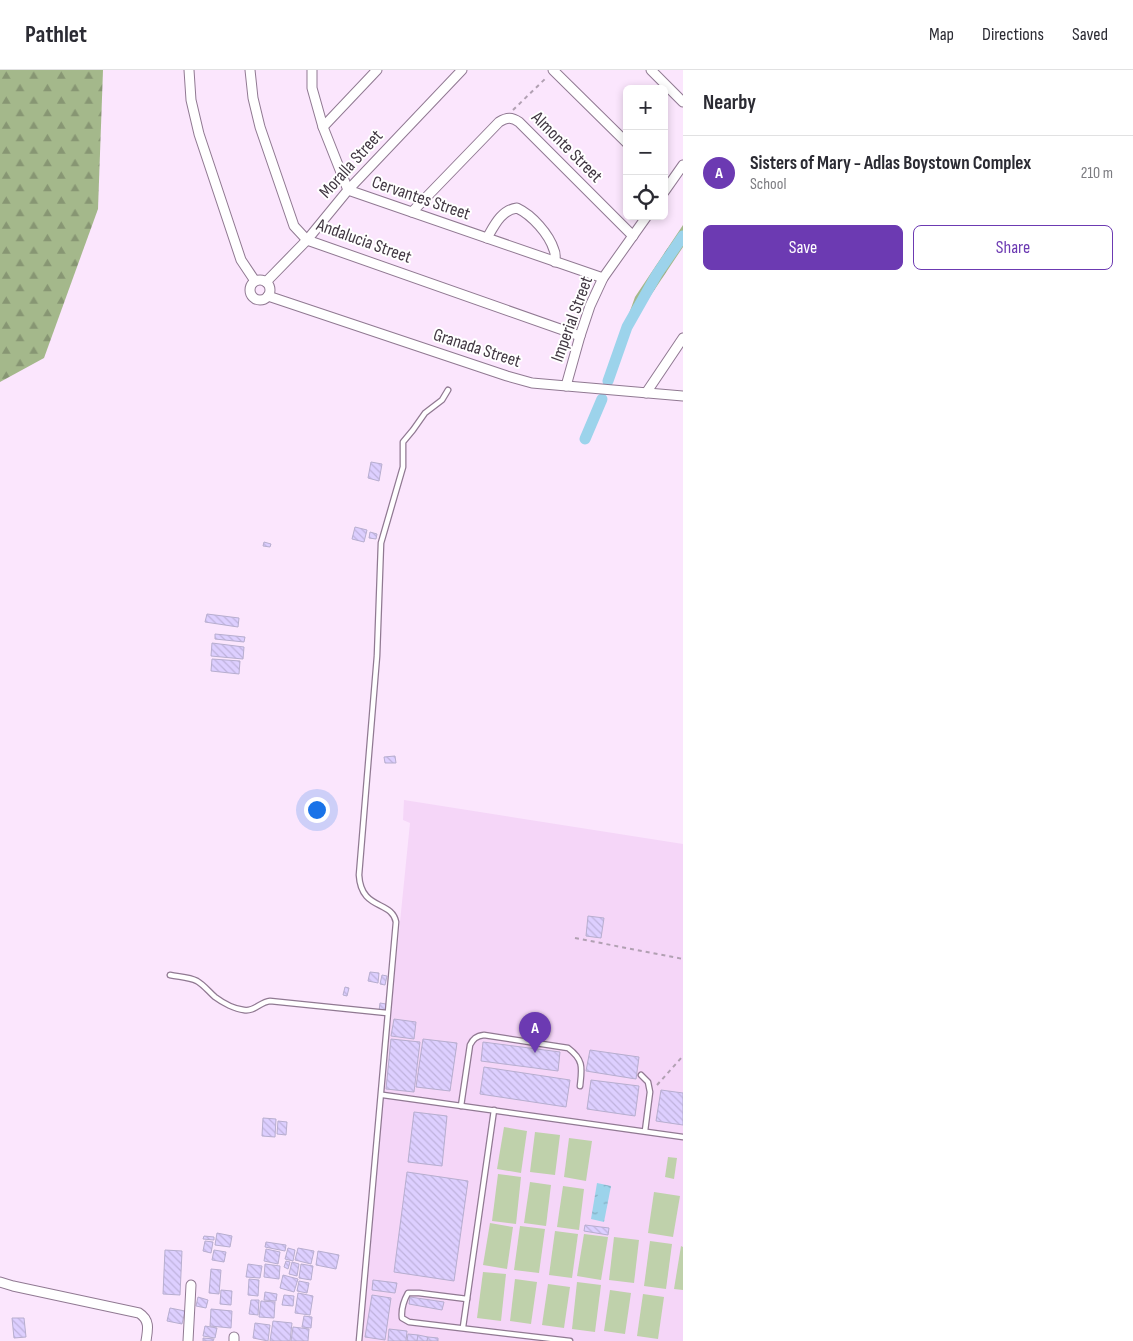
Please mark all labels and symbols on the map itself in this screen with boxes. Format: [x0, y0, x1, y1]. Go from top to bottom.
street label: Almonte Street [526, 106, 607, 187]
street label: Moralla Street [315, 125, 387, 202]
street label: Cervantes Street [369, 171, 473, 225]
street label: Andalucia Street [313, 214, 415, 268]
street label: Imperial Street [547, 273, 597, 365]
street label: Granada Street [431, 324, 524, 372]
your location [304, 797, 330, 823]
pin: A [519, 1012, 551, 1053]

